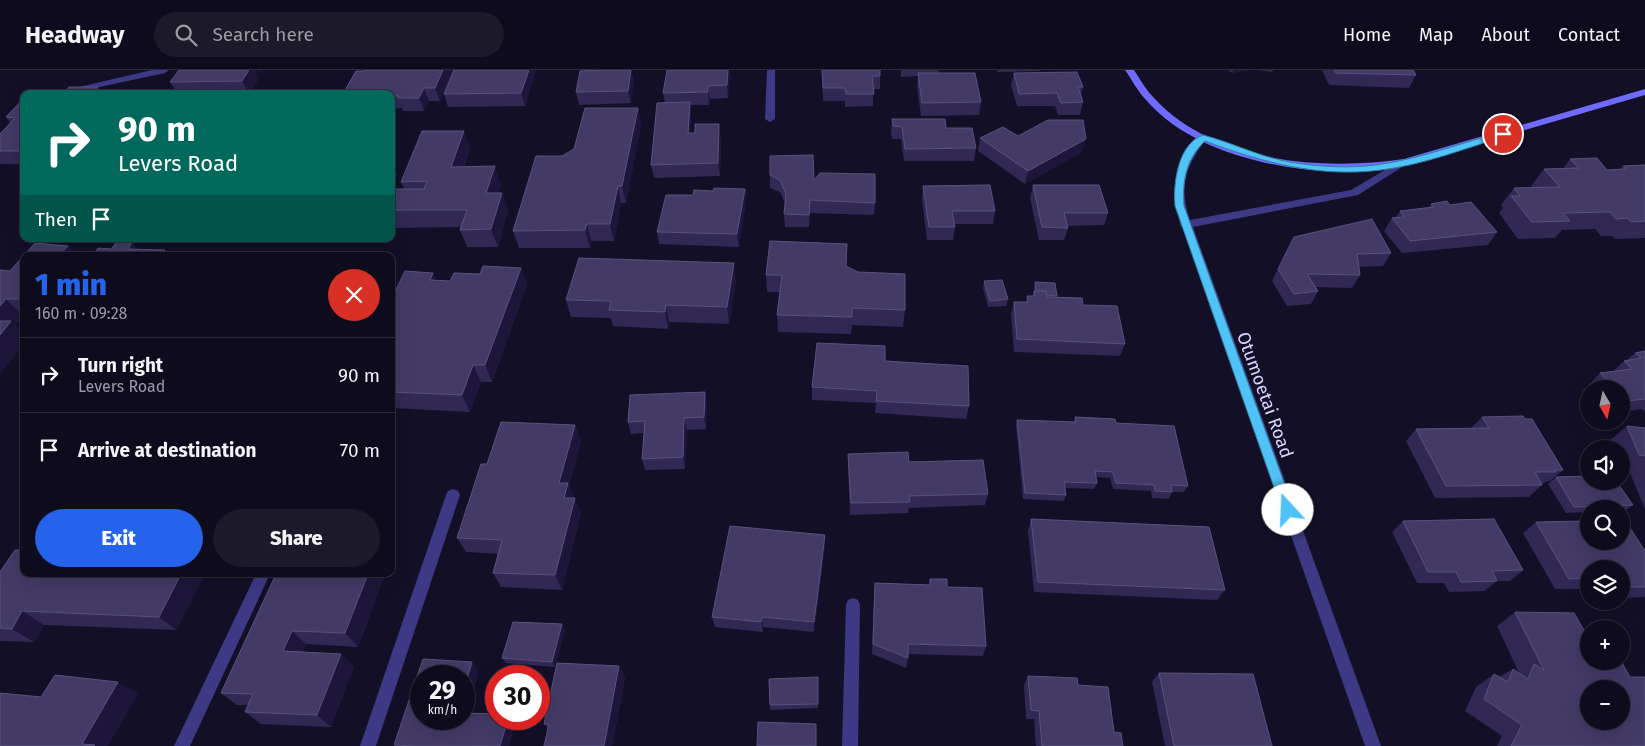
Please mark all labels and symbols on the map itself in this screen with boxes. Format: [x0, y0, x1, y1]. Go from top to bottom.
pin [1482, 113, 1524, 155]
street label: Otumoetai Road [1232, 329, 1298, 461]
north arrow [1580, 380, 1630, 430]
position arrow [1261, 483, 1313, 535]
speed limit sign: 30 [485, 665, 550, 730]

